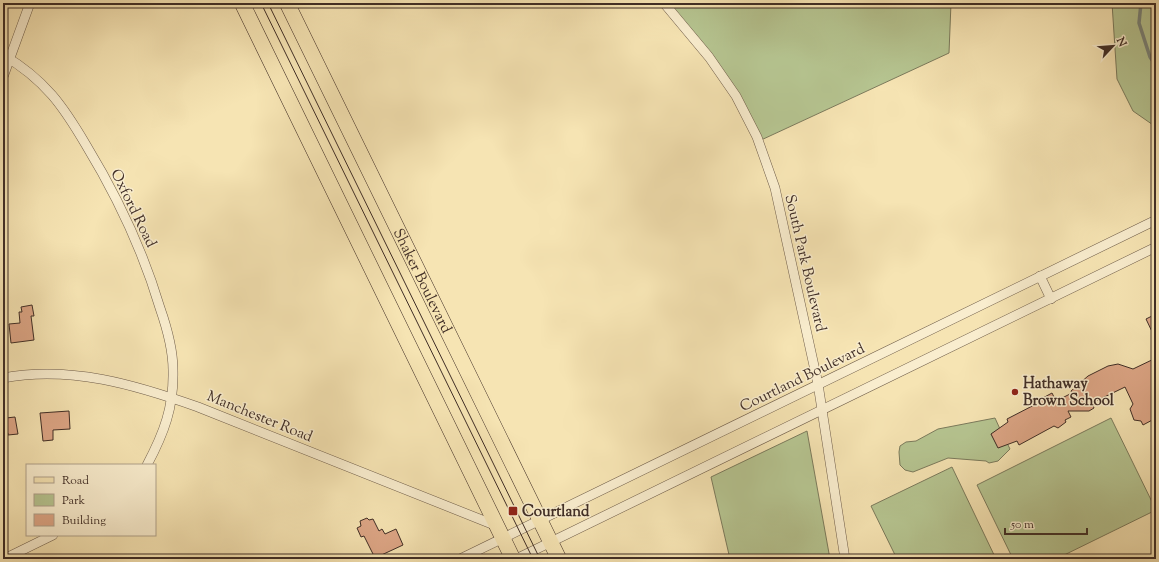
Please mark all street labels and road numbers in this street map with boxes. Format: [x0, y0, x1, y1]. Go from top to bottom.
street label: Oxford Road [105, 166, 161, 252]
street label: South Park Boulevard [778, 193, 831, 335]
street label: Shaker Boulevard [387, 225, 456, 338]
street label: Courtland Boulevard [737, 339, 869, 418]
street label: Manchester Road [203, 387, 316, 448]

